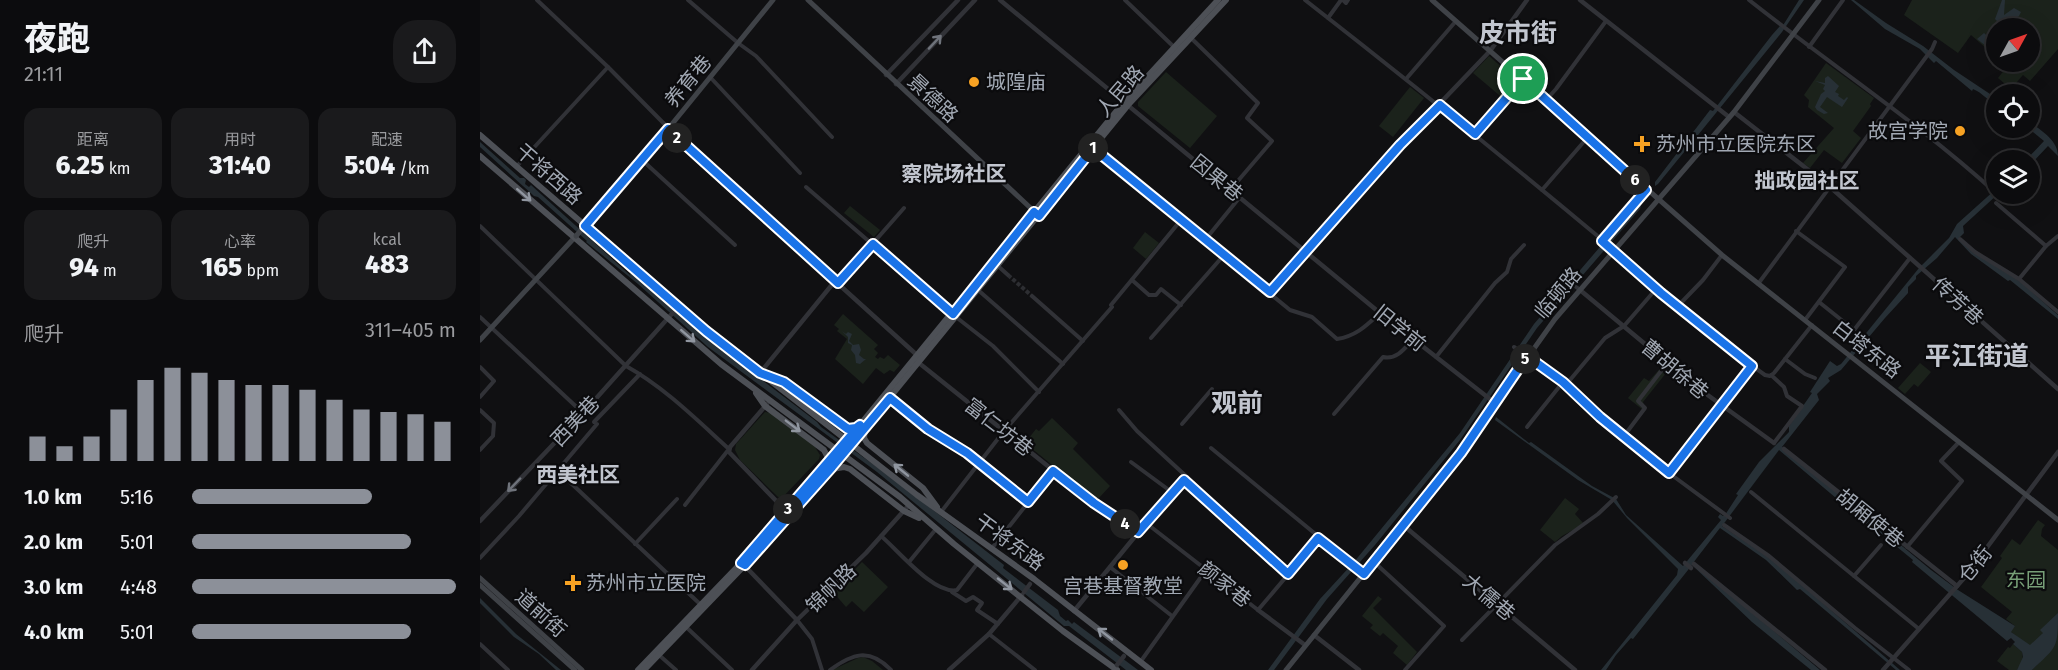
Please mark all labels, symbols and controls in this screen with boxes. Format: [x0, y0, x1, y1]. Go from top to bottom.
district label: 皮市街 [1479, 18, 1557, 49]
north arrow [1986, 18, 2040, 72]
map controls [1986, 18, 2040, 204]
text: 夜跑 [24, 19, 90, 59]
button: share [393, 20, 456, 83]
one-way arrow [928, 35, 942, 50]
street label: 养育巷 [660, 50, 716, 112]
pin [1497, 53, 1548, 104]
street label: 人民路 [1091, 60, 1149, 122]
text: 21:11 [24, 62, 63, 86]
icon: arrive [1506, 62, 1539, 95]
street label: 景德路 [903, 69, 963, 127]
place label: 城隍庙 [986, 70, 1046, 94]
marker: 城隍庙 [967, 75, 981, 89]
button: locate [1986, 84, 2040, 138]
place label: 故宫学院 [1868, 119, 1948, 143]
pin: 2 [662, 123, 692, 153]
marker: 故宫学院 [1953, 124, 1967, 138]
text: 2 [673, 128, 681, 147]
text: 距离 [77, 130, 109, 149]
text: 用时 [224, 130, 256, 149]
text: 配速 [371, 130, 403, 149]
place label: 苏州市立医院东区 [1656, 132, 1816, 156]
pin: 1 [1078, 133, 1108, 163]
marker: 苏州市立医院东区 [1633, 135, 1651, 153]
text: 1 [1089, 138, 1097, 157]
street label: 干将西路 [511, 139, 587, 209]
text: 6.25 [55, 150, 104, 181]
text: 31:40 [209, 150, 271, 181]
text: 5:04 [344, 150, 395, 181]
street label: 因果巷 [1186, 150, 1248, 206]
button: layers [1986, 150, 2040, 204]
text: km [104, 159, 131, 178]
text: /km [395, 159, 430, 178]
district label: 察院场社区 [902, 161, 1007, 187]
pin: 6 [1620, 165, 1650, 195]
district label: 拙政园社区 [1755, 168, 1860, 194]
text: 6 [1630, 170, 1640, 189]
one-way arrow [516, 188, 531, 202]
text: kcal [373, 230, 401, 249]
text: 爬升 [77, 232, 109, 251]
text: 心率 [224, 232, 256, 251]
text: 483 [365, 249, 409, 280]
text: 94 [69, 252, 99, 283]
text: 165 [201, 252, 242, 283]
text: m [99, 261, 117, 280]
text: bpm [242, 261, 279, 280]
street label: 临顿路 [1530, 262, 1586, 324]
street label: 传芳巷 [1928, 272, 1988, 330]
street label: 旧学前 [1369, 300, 1431, 356]
street label: 白塔东路 [1828, 315, 1906, 383]
text: 311–405 m [365, 318, 456, 342]
text: 爬升 [24, 322, 64, 346]
one-way arrow [680, 329, 695, 343]
street label: 曹胡徐巷 [1637, 334, 1713, 404]
district label: 平江街道 [1925, 341, 2029, 372]
pin: 5 [1510, 344, 1540, 374]
text: 5 [1521, 349, 1529, 368]
district label: 观前 [1211, 388, 1263, 419]
street label: 西美巷 [546, 391, 604, 451]
street label: 富仁坊巷 [960, 393, 1038, 461]
one-way arrow [784, 420, 800, 432]
district label: 西美社区 [536, 462, 620, 488]
one-way arrow [893, 464, 909, 477]
one-way arrow [508, 477, 522, 492]
street label: 胡厢使巷 [1831, 484, 1909, 552]
text: 1.0 km [24, 485, 82, 509]
text: 5:16 [120, 485, 153, 509]
pin: 3 [773, 494, 803, 524]
text: 3 [784, 499, 792, 518]
street label: 干将东路 [971, 509, 1049, 575]
pin: 4 [1110, 509, 1140, 539]
text: 4 [1120, 514, 1130, 533]
text: 2.0 km [24, 530, 83, 554]
text: 5:01 [120, 530, 154, 554]
street label: 仓街 [1953, 541, 1997, 587]
street label: 颜家巷 [1194, 556, 1256, 612]
marker: 宫巷基督教堂 [1116, 558, 1130, 572]
street label: 锦帆路 [801, 559, 861, 617]
park label: 东园 [2006, 568, 2046, 592]
street label: 大儒巷 [1458, 569, 1520, 625]
place label: 苏州市立医院 [586, 571, 706, 595]
marker: 苏州市立医院 [564, 574, 582, 592]
place label: 宫巷基督教堂 [1063, 574, 1183, 598]
text: 3.0 km [24, 575, 83, 599]
text: 4:48 [120, 575, 157, 599]
one-way arrow [997, 578, 1013, 591]
street label: 道前街 [511, 584, 571, 642]
text: 4.0 km [24, 620, 84, 644]
text: 5:01 [120, 620, 154, 644]
one-way arrow [1097, 628, 1113, 641]

